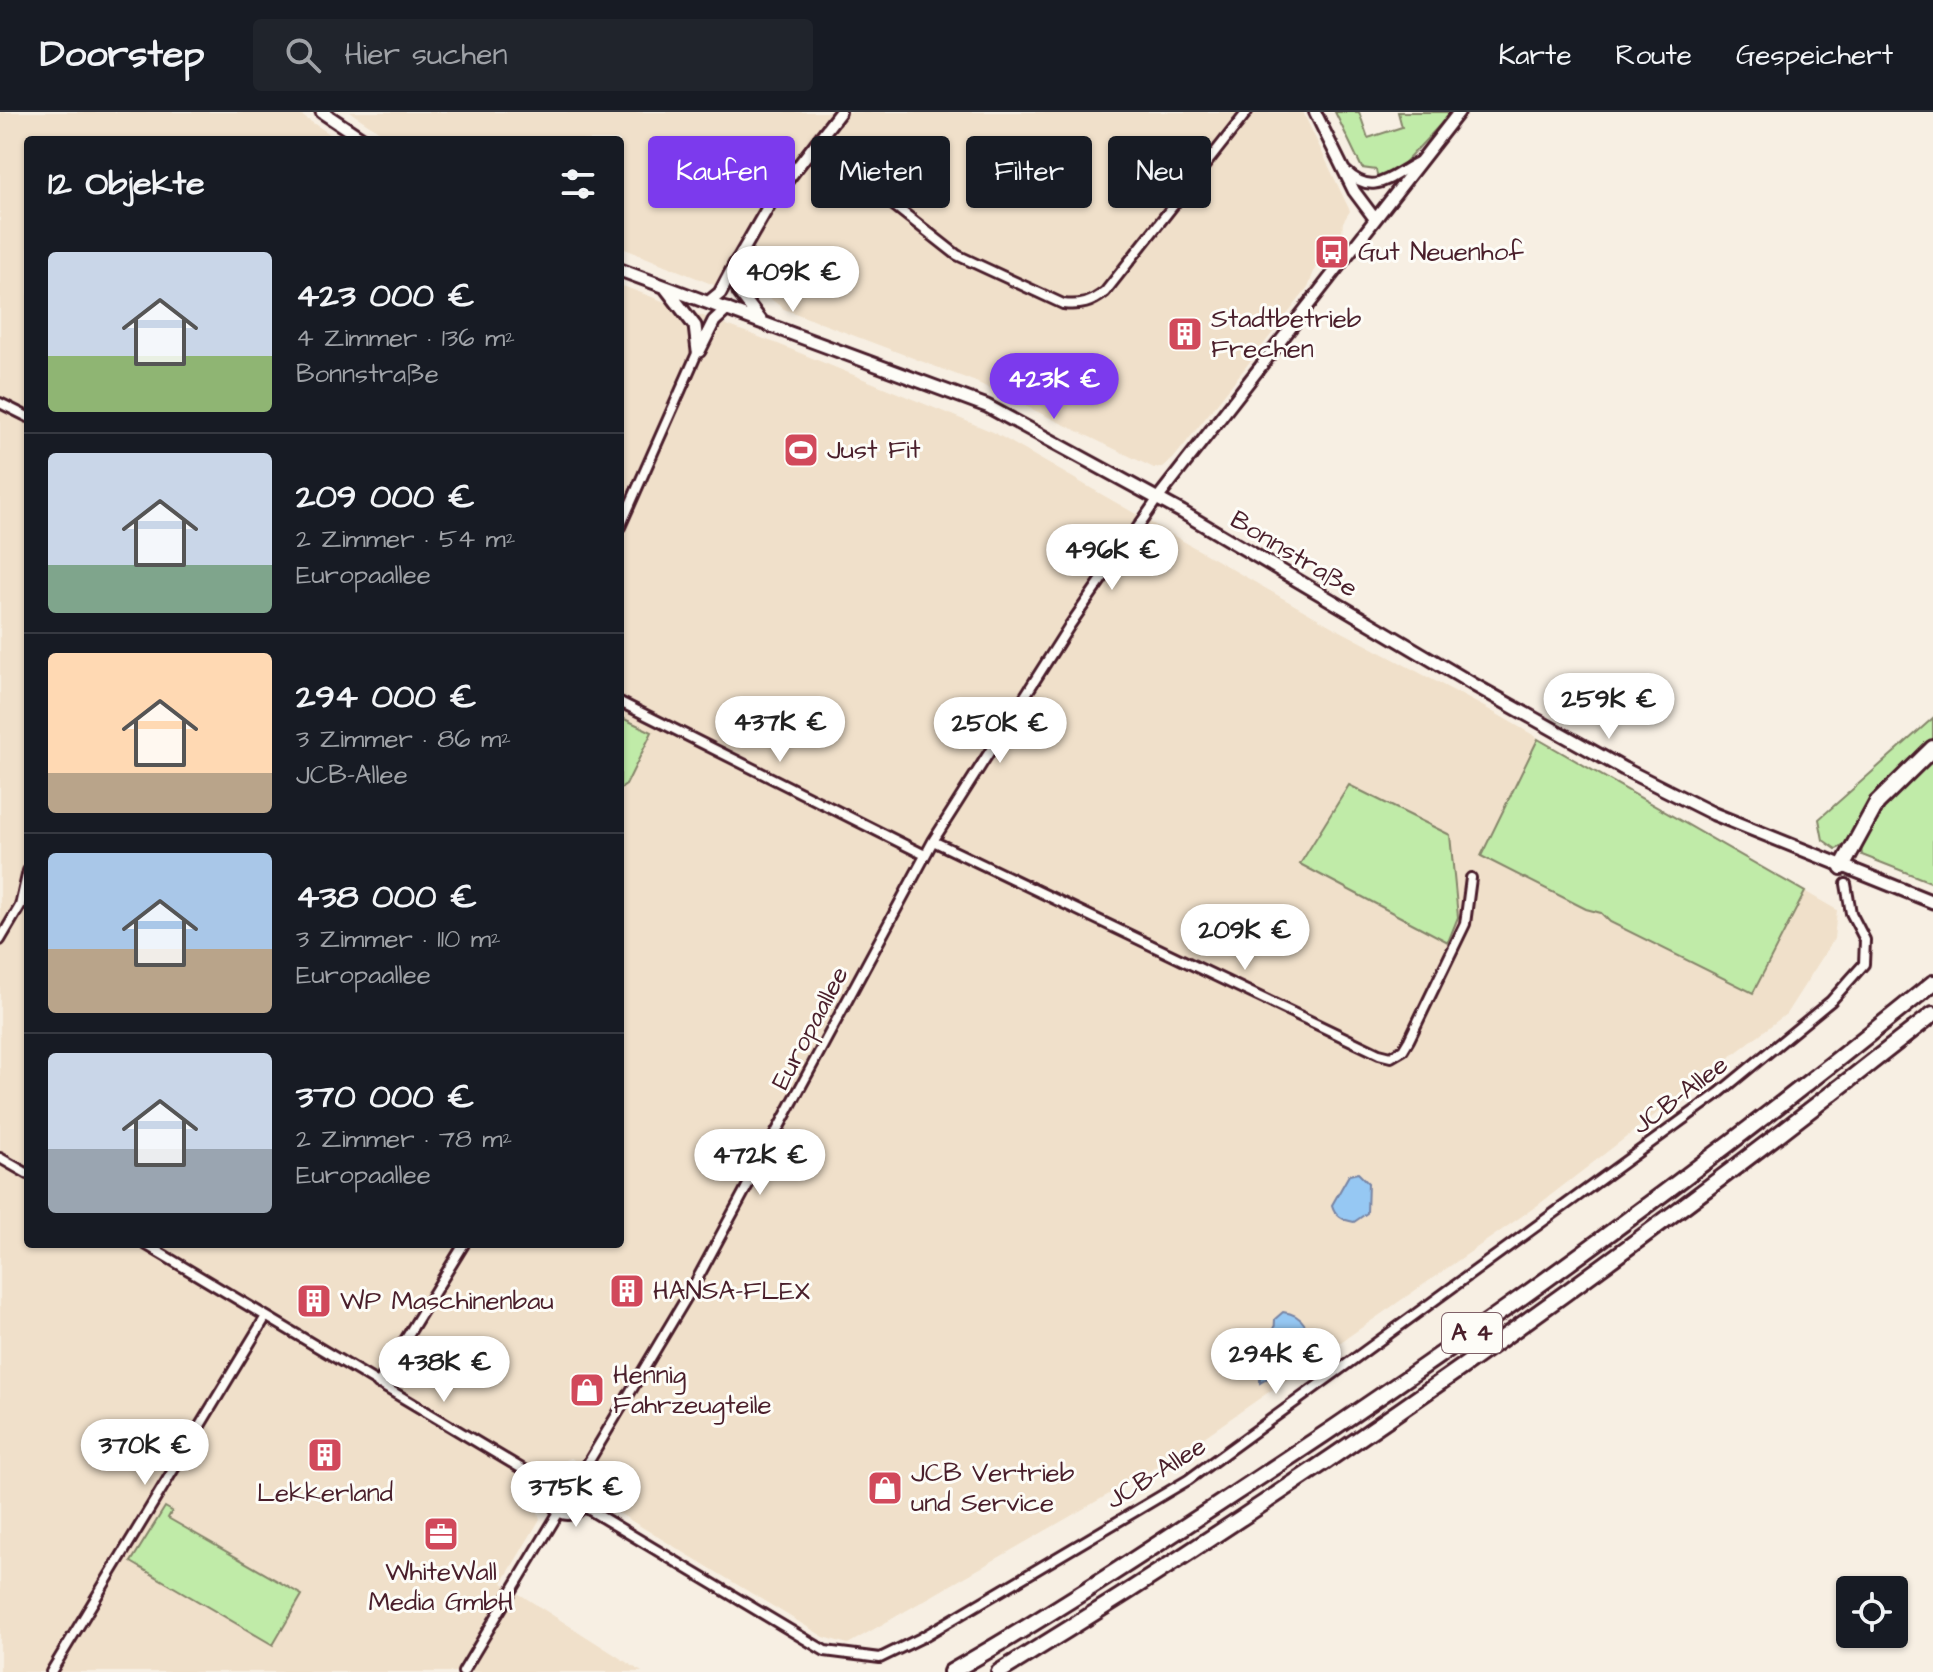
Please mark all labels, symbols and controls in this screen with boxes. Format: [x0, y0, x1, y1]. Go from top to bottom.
search box [253, 19, 813, 91]
text: Doorstep [40, 29, 205, 81]
icon: search [281, 33, 325, 77]
text: Hier suchen [345, 34, 507, 76]
text: Karte [1498, 36, 1572, 75]
text: Route [1616, 36, 1692, 75]
text: Gespeichert [1736, 36, 1893, 75]
chip: Kaufen [648, 136, 795, 208]
chip: Mieten [811, 136, 950, 208]
chip: Filter [966, 136, 1092, 208]
chip: Neu [1108, 136, 1211, 208]
text: 12 Objekte [48, 160, 205, 208]
icon: filters [556, 162, 600, 206]
bus stop icon: Gut Neuenhof [1313, 233, 1351, 271]
place label: Gut Neuenhof [1358, 234, 1524, 270]
pin: 409K € [728, 246, 858, 314]
text: 409K € [745, 254, 841, 290]
text: 423 000 € [296, 272, 475, 320]
icon: home [112, 284, 208, 380]
place label: Stadtbetrieb Frechen [1211, 301, 1362, 367]
building icon: Stadtbetrieb Frechen [1166, 315, 1204, 353]
text: 4 Zimmer · 136 m² [296, 320, 515, 356]
pin: 423K € [989, 353, 1119, 421]
text: Bonnstraße [296, 356, 439, 392]
text: 423K € [1008, 361, 1100, 397]
sports icon: Just Fit [782, 431, 820, 469]
place label: Just Fit [827, 432, 921, 468]
text: 209 000 € [296, 473, 475, 521]
icon: home [112, 485, 208, 581]
street label: Bonnstraße [1224, 502, 1364, 606]
text: 2 Zimmer · 54 m² [296, 521, 515, 557]
pin: 496K € [1047, 524, 1177, 592]
text: 496K € [1064, 532, 1160, 568]
text: Europaallee [296, 557, 431, 593]
text: 294 000 € [296, 673, 477, 721]
pin: 259K € [1544, 673, 1674, 741]
text: 259K € [1562, 681, 1656, 717]
icon: home [112, 685, 208, 781]
pin: 437K € [715, 696, 845, 764]
pin: 250K € [935, 697, 1065, 765]
text: 437K € [733, 704, 827, 740]
text: 250K € [952, 705, 1048, 741]
text: 3 Zimmer · 86 m² [296, 721, 511, 757]
text: JCB-Allee [296, 757, 408, 793]
text: 438 000 € [296, 873, 477, 921]
icon: home [112, 885, 208, 981]
pin: 209K € [1180, 904, 1310, 972]
text: 209K € [1199, 912, 1291, 948]
text: 3 Zimmer · 110 m² [296, 921, 501, 957]
text: Europaallee [296, 957, 431, 993]
street label: Europaallee [762, 960, 858, 1096]
street label: JCB-Allee [1625, 1047, 1735, 1143]
text: 370 000 € [296, 1073, 474, 1121]
icon: home [112, 1085, 208, 1181]
text: 2 Zimmer · 78 m² [296, 1121, 512, 1157]
pin: 472K € [695, 1129, 825, 1197]
text: 472K € [712, 1137, 808, 1173]
text: Europaallee [296, 1157, 431, 1193]
building icon: HANSA-FLEX [608, 1272, 646, 1310]
place label: HANSA-FLEX [653, 1273, 810, 1309]
building icon: WP Maschinenbau [295, 1282, 333, 1320]
place label: WP Maschinenbau [340, 1283, 554, 1319]
road number: A 4 [1442, 1313, 1502, 1353]
pin: 294K € [1211, 1328, 1341, 1396]
pin: 438K € [379, 1336, 509, 1404]
text: 294K € [1229, 1336, 1323, 1372]
text: 438K € [397, 1344, 491, 1380]
place label: Hennig Fahrzeugteile [613, 1357, 772, 1425]
shop icon: Hennig Fahrzeugteile [568, 1371, 606, 1409]
pin: 370K € [80, 1419, 210, 1487]
text: 370K € [99, 1427, 191, 1463]
street label: JCB-Allee [1099, 1428, 1213, 1518]
building icon: Lekkerland [306, 1436, 344, 1474]
place label: JCB Vertrieb und Service [911, 1455, 1075, 1521]
pin: 375K € [511, 1461, 641, 1529]
text: 375K € [529, 1469, 623, 1505]
shop icon: JCB Vertrieb und Service [866, 1469, 904, 1507]
place label: Lekkerland [257, 1475, 393, 1511]
office icon: WhiteWall Media GmbH [422, 1515, 460, 1553]
place label: WhiteWall Media GmbH [368, 1554, 514, 1620]
map controls [1836, 1576, 1908, 1648]
button: locate [1836, 1576, 1908, 1648]

